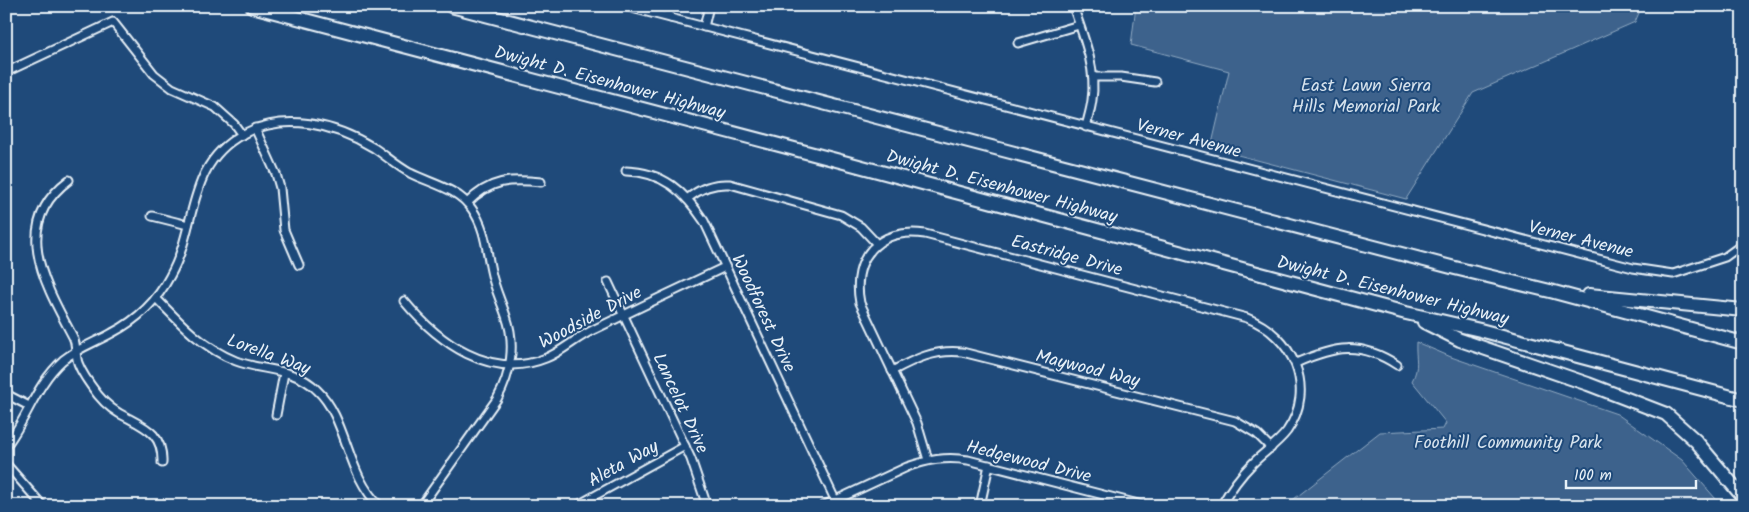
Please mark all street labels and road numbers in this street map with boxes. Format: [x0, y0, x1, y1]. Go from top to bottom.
street label: Dwight D. Eisenhower Highway [491, 39, 729, 128]
street label: Verner Avenue [1133, 112, 1244, 167]
street label: Dwight D. Eisenhower Highway [883, 143, 1121, 232]
street label: Verner Avenue [1525, 213, 1636, 268]
street label: Eastridge Drive [1008, 228, 1126, 285]
street label: Dwight D. Eisenhower Highway [1273, 249, 1512, 334]
street label: Woodforest Drive [723, 250, 803, 378]
street label: Woodside Drive [534, 279, 647, 358]
street label: Lorella Way [222, 327, 315, 384]
street label: Maywood Way [1032, 342, 1143, 397]
street label: Lancelot Drive [644, 348, 716, 459]
street label: Aleta Way [583, 433, 665, 496]
street label: Hedgewood Drive [963, 433, 1094, 492]

